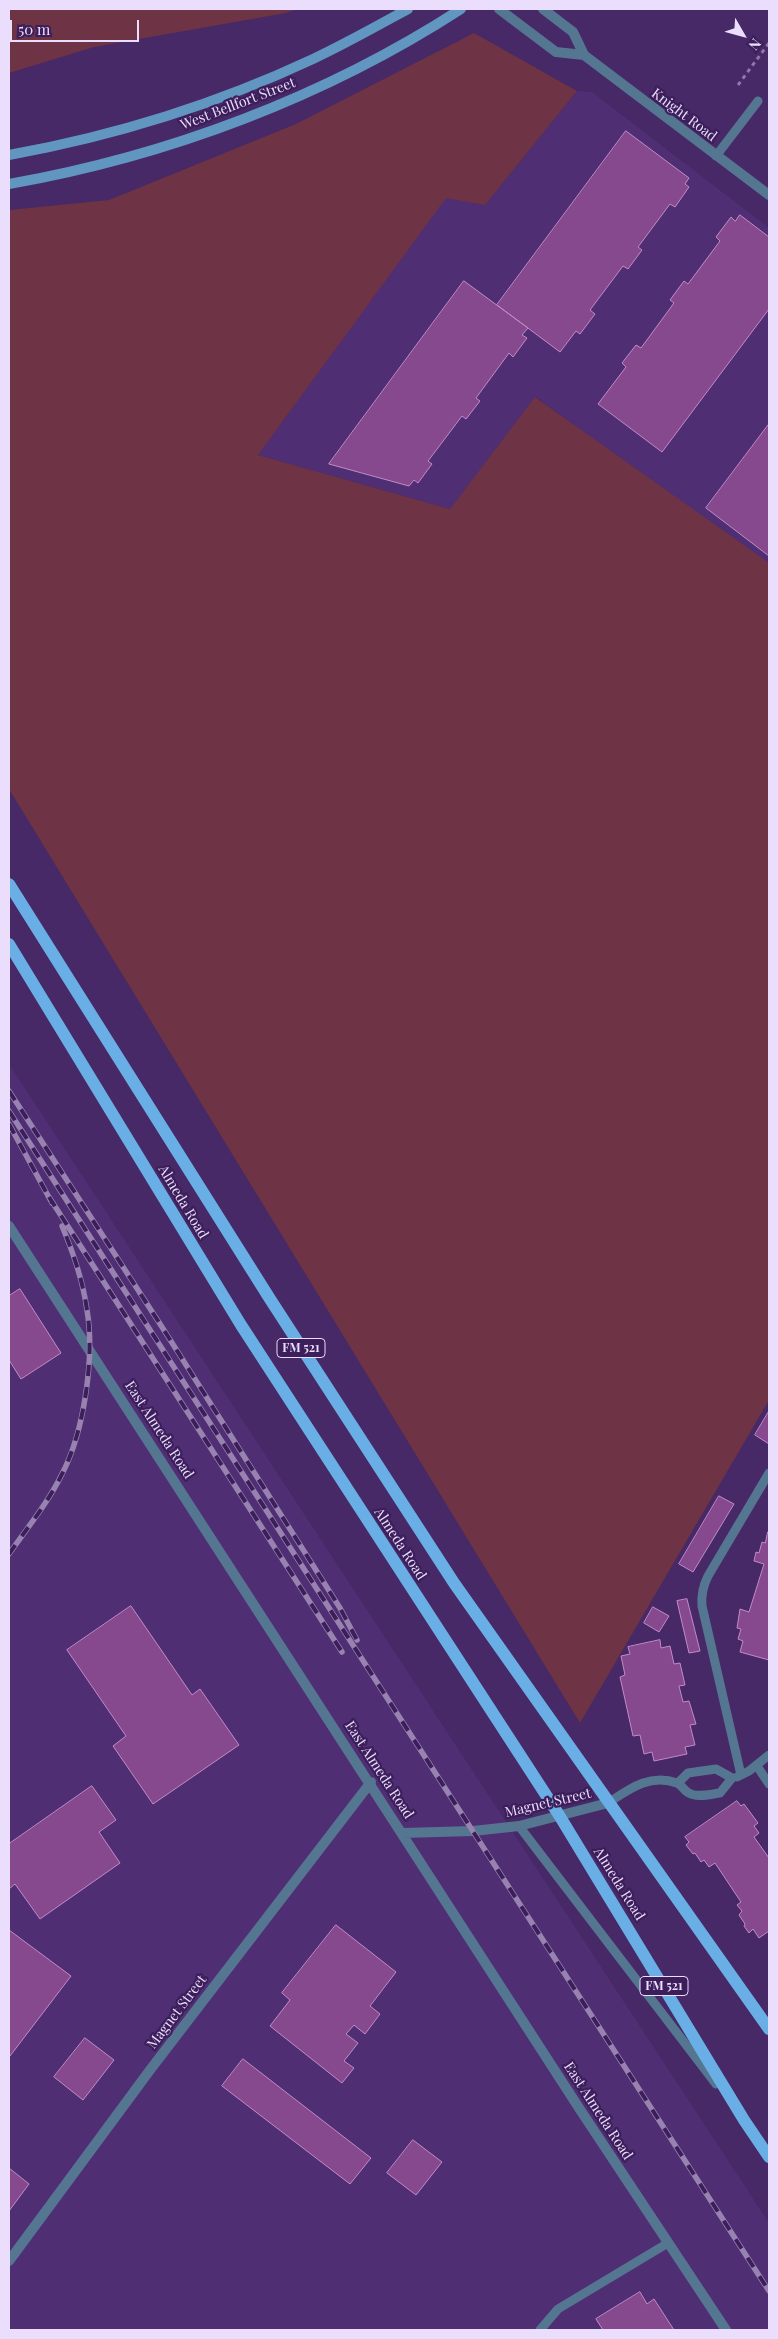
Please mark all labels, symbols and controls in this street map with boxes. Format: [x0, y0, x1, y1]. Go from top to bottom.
scale bar [12, 10, 141, 42]
north arrow [718, 10, 768, 60]
text: 50 m [18, 19, 50, 39]
text: N [745, 35, 766, 54]
street label: West Bellfort Street [178, 74, 298, 134]
street label: Knight Road [648, 85, 720, 145]
street label: Almeda Road [154, 1162, 212, 1242]
road number: FM 521 [277, 1339, 325, 1358]
street label: East Almeda Road [121, 1378, 197, 1482]
street label: Almeda Road [370, 1505, 430, 1583]
street label: East Almeda Road [341, 1718, 417, 1822]
street label: Magnet Street [503, 1785, 593, 1821]
street label: Almeda Road [590, 1844, 648, 1924]
street label: Magnet Street [144, 1972, 210, 2052]
road number: FM 521 [640, 1976, 688, 1995]
street label: East Almeda Road [560, 2059, 636, 2163]

